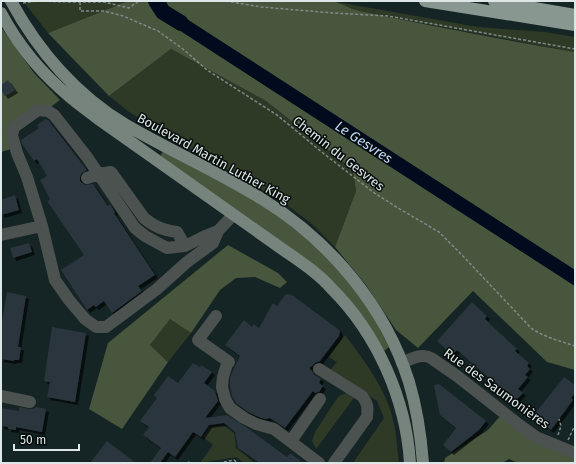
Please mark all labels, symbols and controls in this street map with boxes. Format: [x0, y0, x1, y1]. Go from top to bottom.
street label: Boulevard Martin Luther King [135, 110, 293, 207]
street label: Chemin du Gesvres [290, 113, 387, 194]
water label: Le Gesvres [332, 118, 396, 168]
street label: Rue des Saumonières [441, 345, 552, 432]
scale bar [14, 426, 79, 452]
text: 50 m [20, 433, 46, 447]

